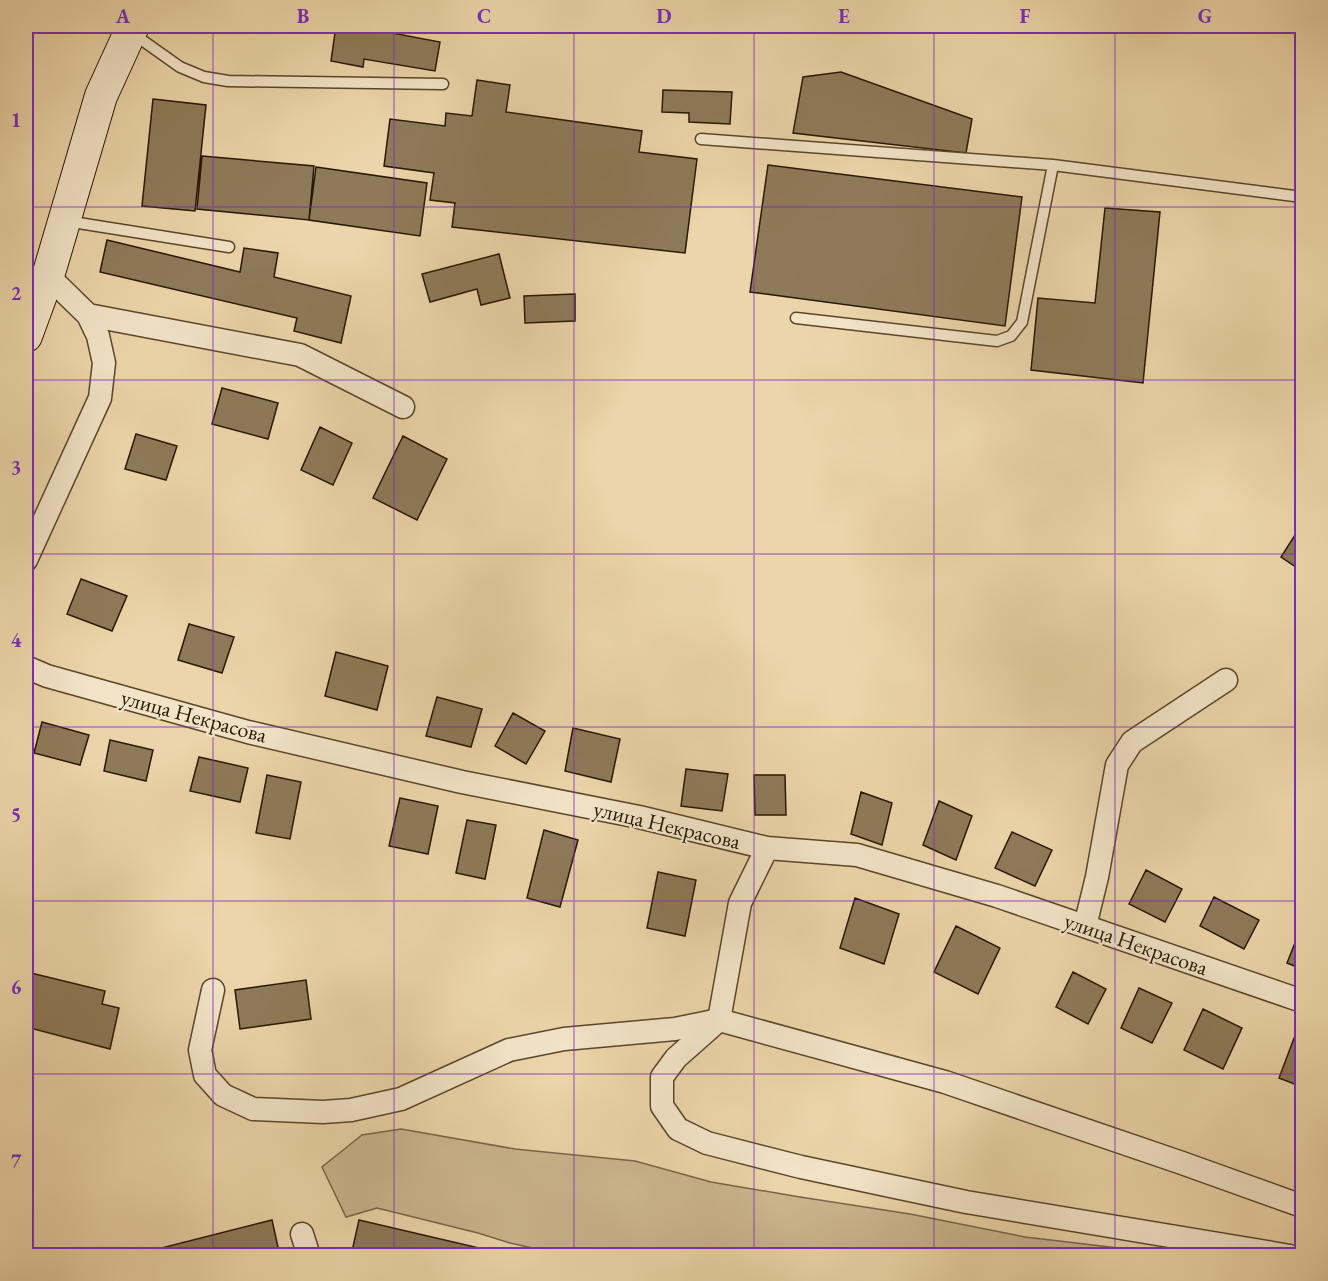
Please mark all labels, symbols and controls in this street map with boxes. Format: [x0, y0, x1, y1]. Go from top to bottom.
text: A [115, 3, 131, 29]
text: B [297, 3, 309, 29]
text: C [477, 3, 491, 29]
text: D [656, 3, 672, 29]
text: E [838, 3, 850, 29]
text: F [1020, 3, 1031, 29]
text: G [1198, 3, 1212, 29]
text: 1 [11, 107, 21, 133]
text: 2 [11, 280, 22, 306]
text: 3 [11, 454, 21, 480]
text: 4 [11, 627, 22, 653]
street label: улица Некрасова [118, 683, 270, 749]
street label: улица Некрасова [591, 794, 744, 856]
text: 5 [11, 801, 21, 827]
street label: улица Некрасова [1060, 906, 1212, 982]
text: 6 [11, 974, 22, 1000]
text: 7 [11, 1148, 22, 1174]

